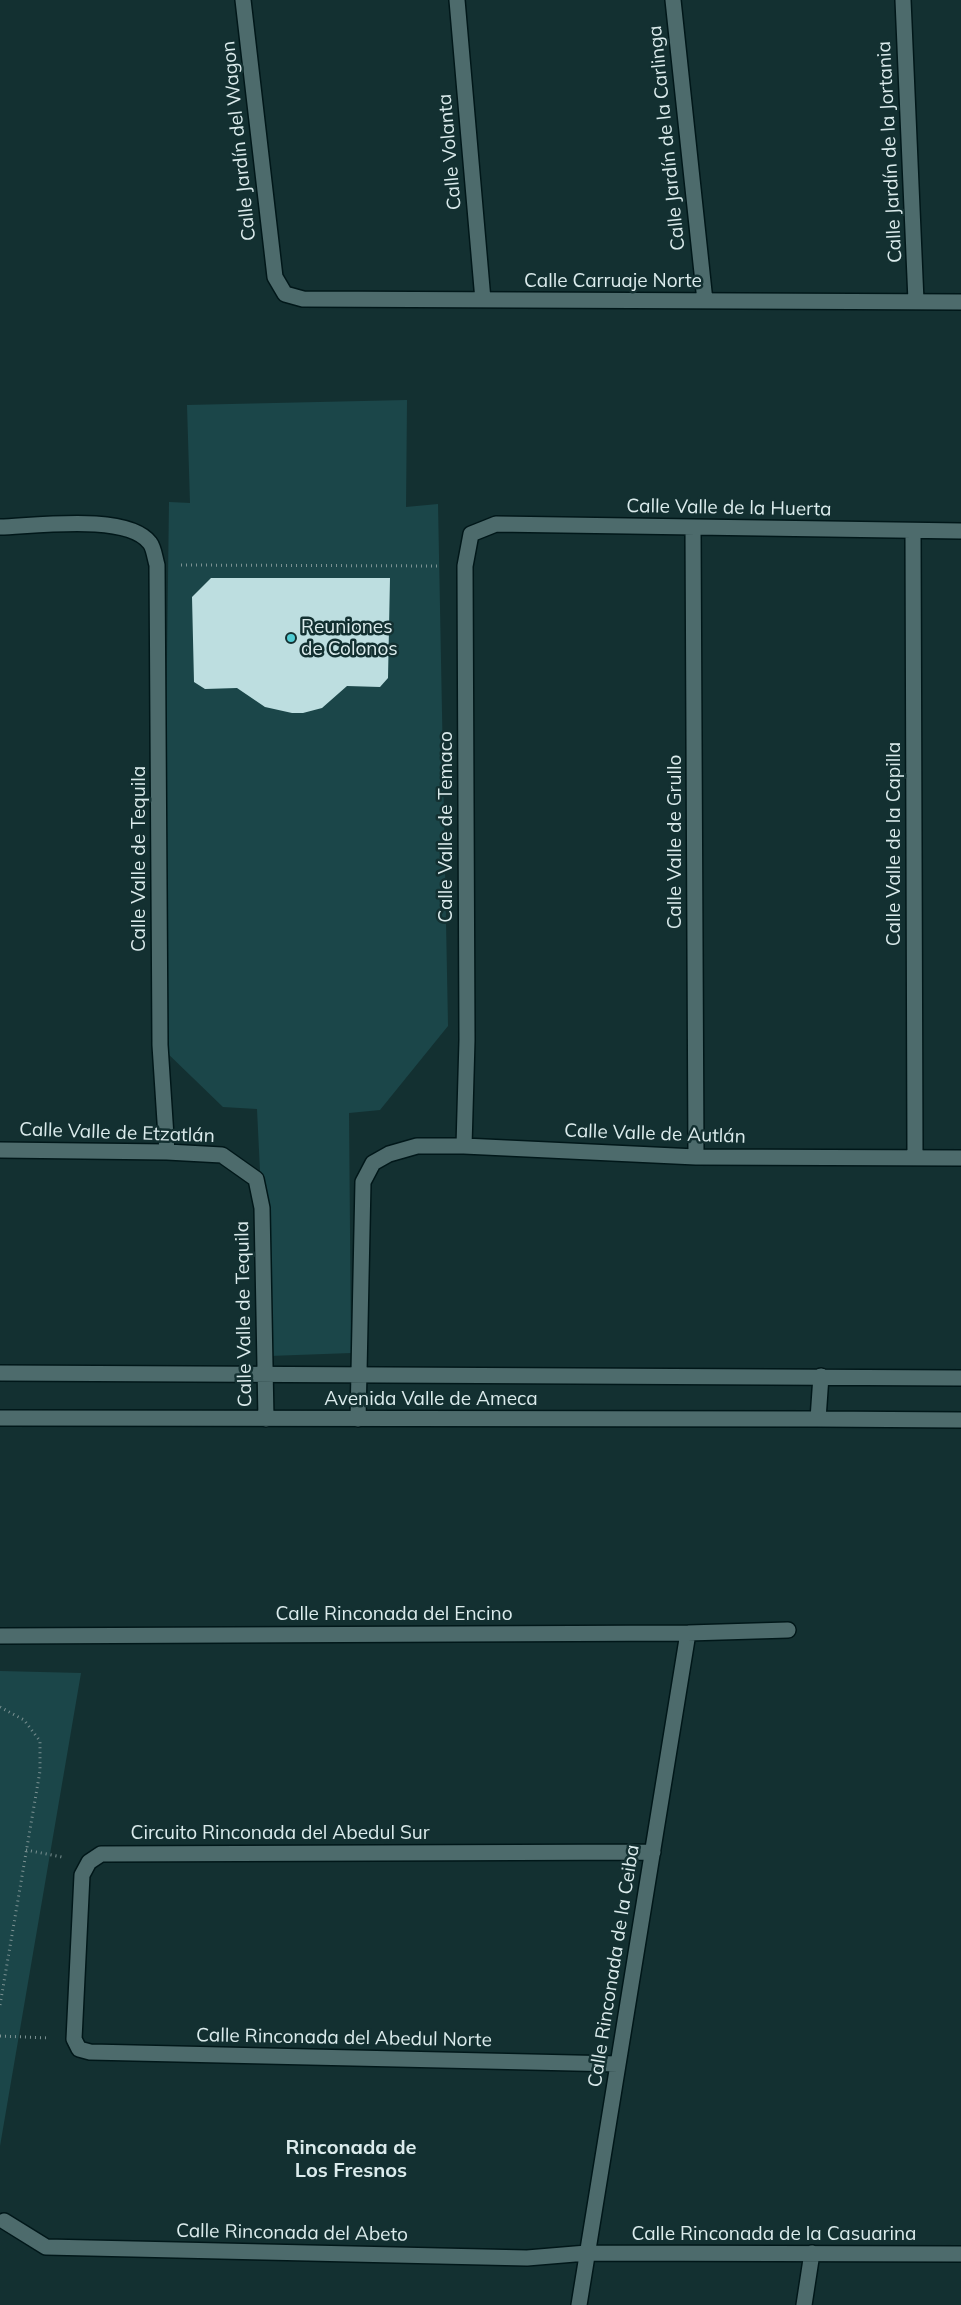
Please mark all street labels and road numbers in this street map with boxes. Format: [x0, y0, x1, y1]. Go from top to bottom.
street label: Calle Jardín de la Carlinga [644, 24, 690, 252]
street label: Calle Jardín del Wagon [217, 40, 261, 242]
street label: Calle Jardín de la Jortania [873, 41, 907, 263]
street label: Calle Volanta [434, 93, 466, 211]
street label: Calle Carruaje Norte [524, 270, 702, 292]
street label: Calle Valle de la Huerta [626, 495, 832, 521]
street label: Calle Valle de Temaco [435, 731, 457, 923]
street label: Calle Valle de la Capilla [883, 742, 905, 946]
street label: Calle Valle de Grullo [664, 755, 686, 929]
street label: Calle Valle de Tequila [128, 766, 150, 952]
street label: Calle Valle de Etzatlán [19, 1118, 215, 1148]
street label: Calle Valle de Autlán [564, 1119, 746, 1149]
street label: Calle Valle de Tequila [231, 1221, 257, 1407]
street label: Avenida Valle de Ameca [324, 1388, 538, 1410]
street label: Calle Rinconada del Encino [275, 1603, 513, 1625]
street label: Circuito Rinconada del Abedul Sur [130, 1822, 430, 1844]
street label: Calle Rinconada de la Ceiba [584, 1843, 644, 2089]
street label: Calle Rinconada del Abedul Norte [196, 2024, 492, 2052]
street label: Calle Rinconada del Abeto [176, 2220, 408, 2246]
street label: Calle Rinconada de la Casuarina [632, 2223, 916, 2245]

